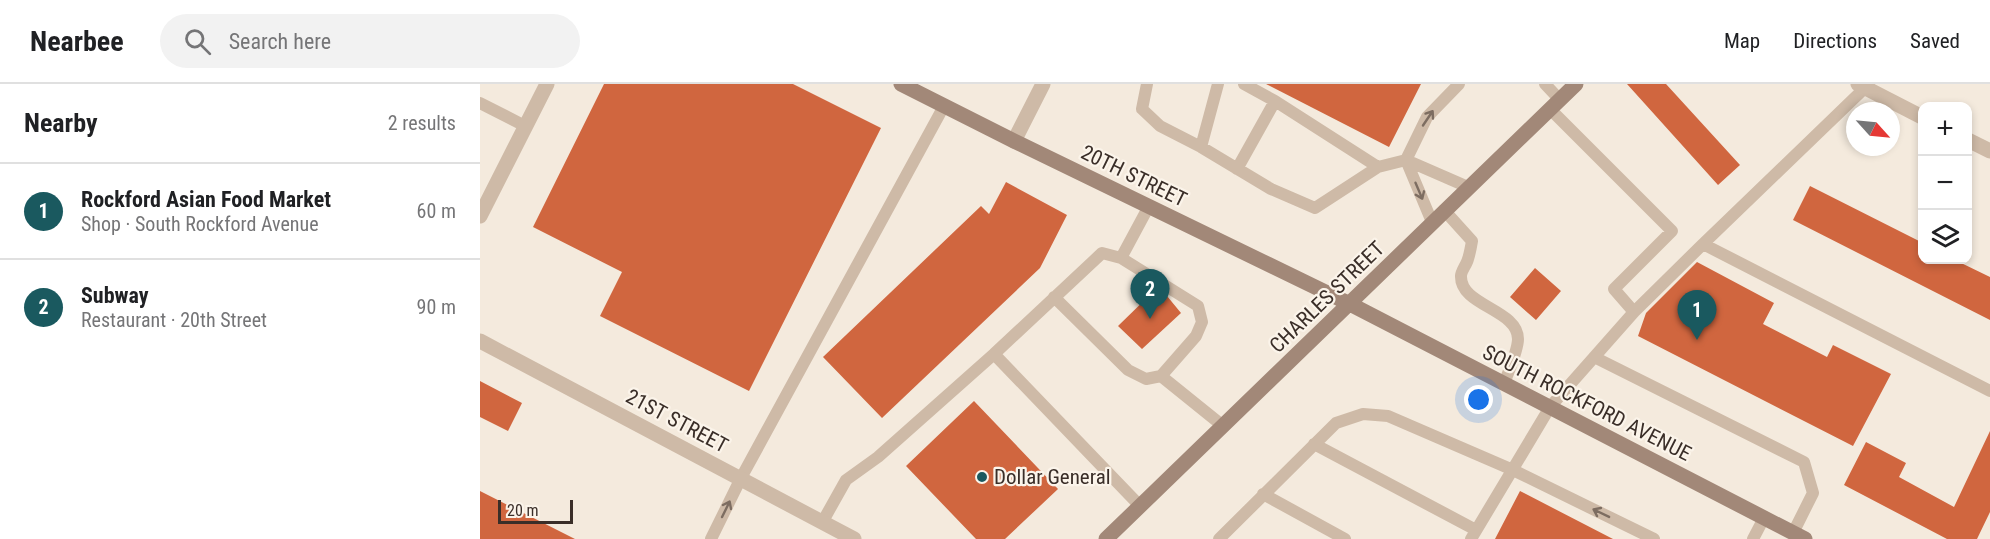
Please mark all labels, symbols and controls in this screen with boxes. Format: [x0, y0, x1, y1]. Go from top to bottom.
search box [160, 14, 580, 68]
text: Nearbee [30, 25, 124, 58]
icon: search [181, 25, 214, 58]
text: Search here [229, 29, 331, 54]
text: Map [1724, 29, 1760, 53]
text: Directions [1793, 29, 1877, 53]
text: Saved [1910, 29, 1960, 53]
north arrow [1846, 102, 1900, 156]
map controls [1918, 102, 1972, 264]
button: + [1918, 102, 1972, 156]
text: Nearby [24, 108, 98, 138]
text: 2 results [388, 111, 456, 135]
one-way arrow [1422, 111, 1434, 127]
street label: 20TH STREET [1077, 140, 1191, 212]
button: − [1918, 156, 1972, 210]
one-way arrow [1414, 181, 1425, 200]
text: Rockford Asian Food Market [81, 187, 331, 212]
text: 1 [38, 199, 49, 223]
text: 60 m [417, 199, 456, 223]
button: layers [1918, 210, 1972, 264]
text: Shop · South Rockford Avenue [81, 212, 319, 236]
street label: CHARLES STREET [1265, 236, 1389, 358]
pin: 2 [1130, 270, 1170, 319]
text: Subway [81, 283, 149, 308]
pin: 1 [1678, 290, 1716, 340]
text: 2 [38, 295, 49, 319]
text: 90 m [417, 295, 456, 319]
text: Restaurant · 20th Street [81, 308, 267, 332]
street label: SOUTH ROCKFORD AVENUE [1479, 340, 1695, 466]
street label: 21ST STREET [622, 384, 732, 458]
your location [1464, 385, 1493, 414]
place label: Dollar General [994, 465, 1111, 489]
marker: Dollar General [975, 470, 989, 484]
scale bar [498, 497, 573, 524]
one-way arrow [721, 500, 732, 518]
text: 20 m [507, 501, 539, 520]
one-way arrow [1593, 507, 1611, 519]

